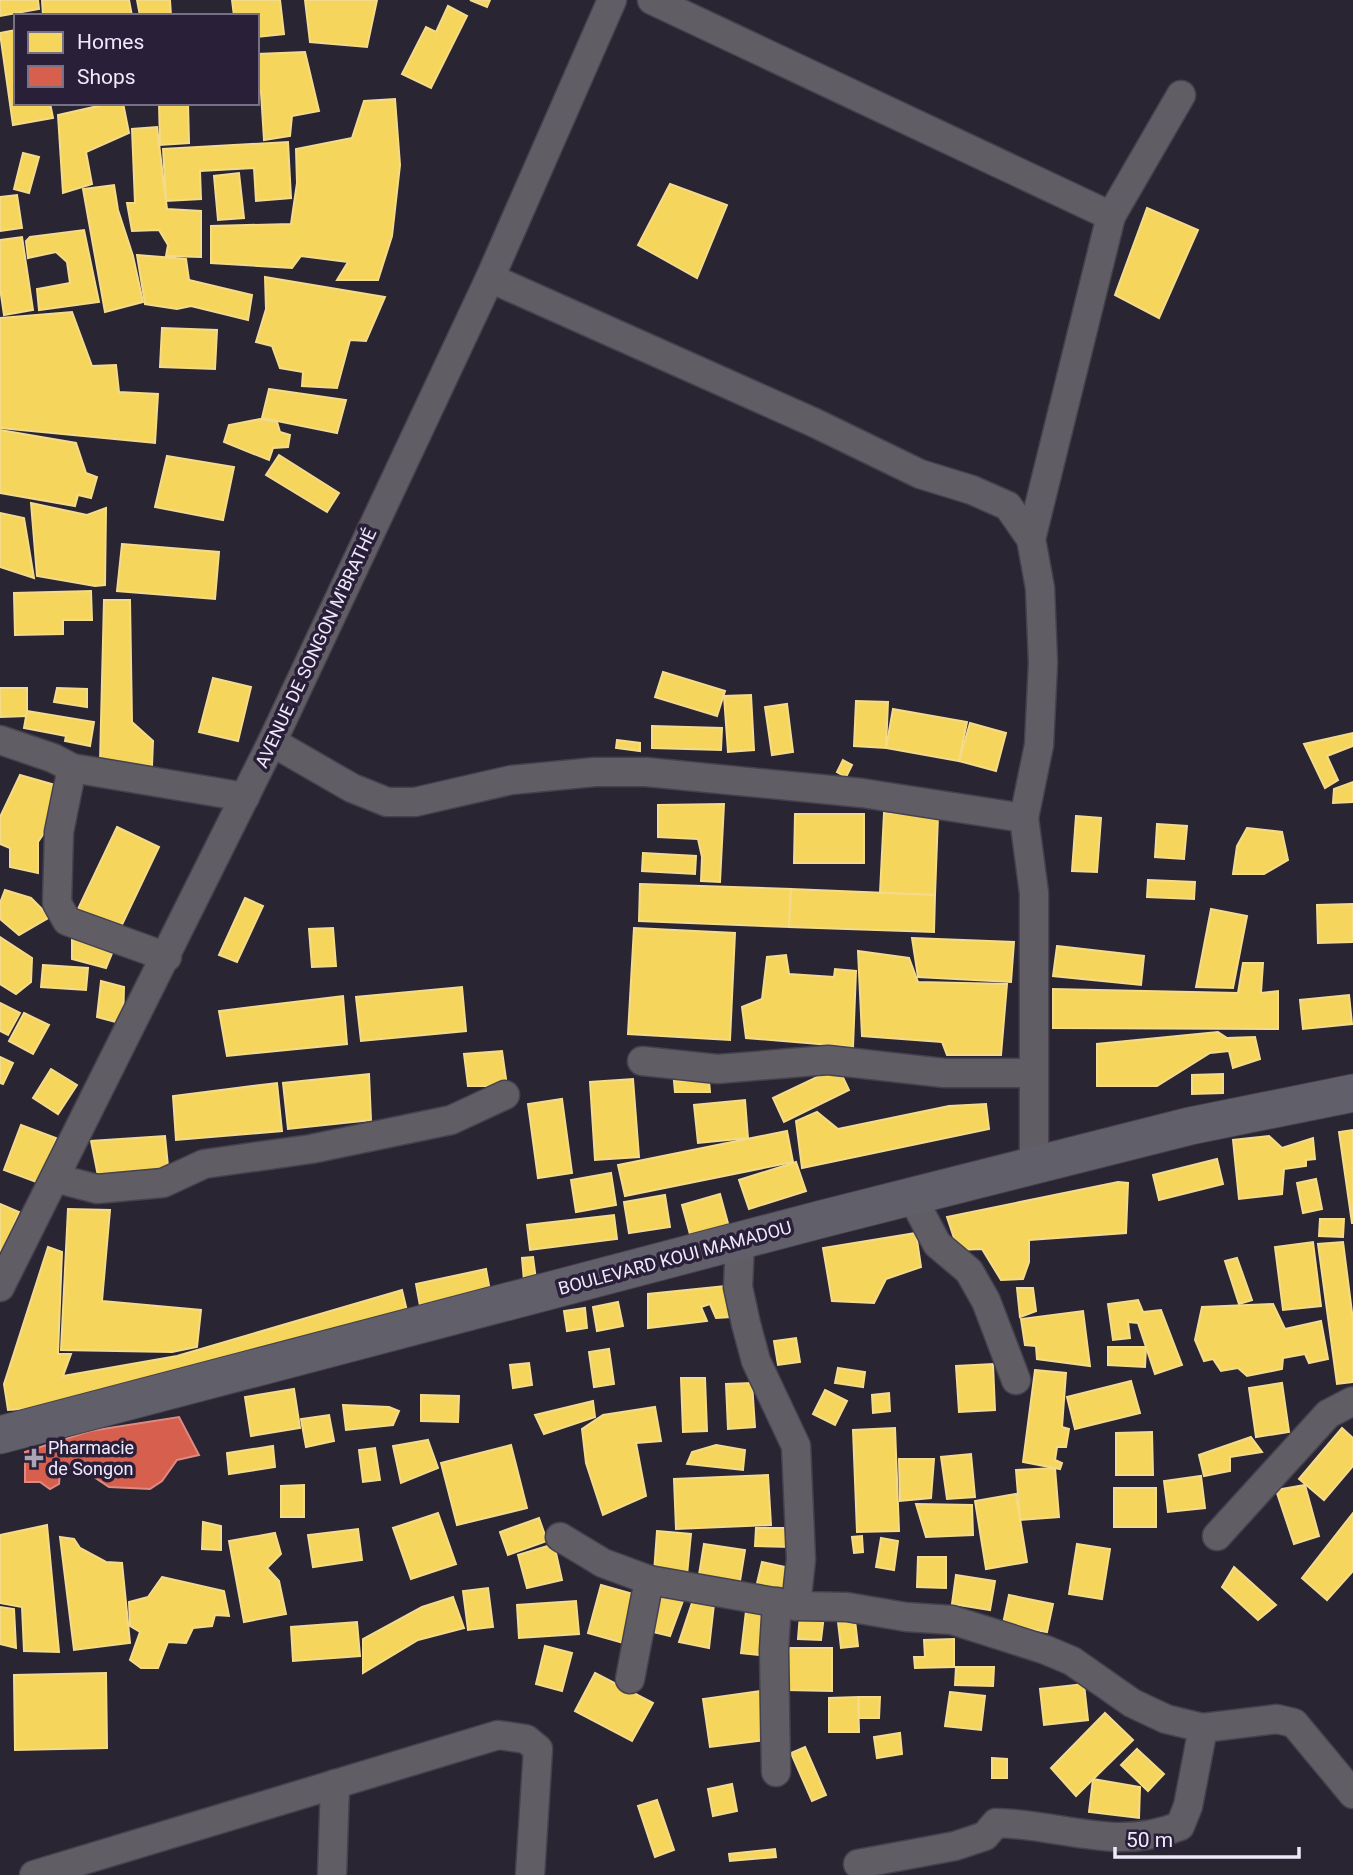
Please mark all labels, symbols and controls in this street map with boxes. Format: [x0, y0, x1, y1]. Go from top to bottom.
legend [14, 14, 259, 105]
text: Homes [77, 30, 144, 54]
text: Shops [77, 65, 136, 89]
street label: AVENUE DE SONGON M'BRATHÉ [251, 525, 380, 771]
street label: BOULEVARD KOUI MAMADOU [556, 1216, 794, 1299]
place label: Pharmacie de Songon [48, 1437, 134, 1479]
marker: Pharmacie de Songon [26, 1450, 42, 1466]
scale bar [1115, 1815, 1299, 1859]
text: 50 m [1126, 1828, 1173, 1852]

